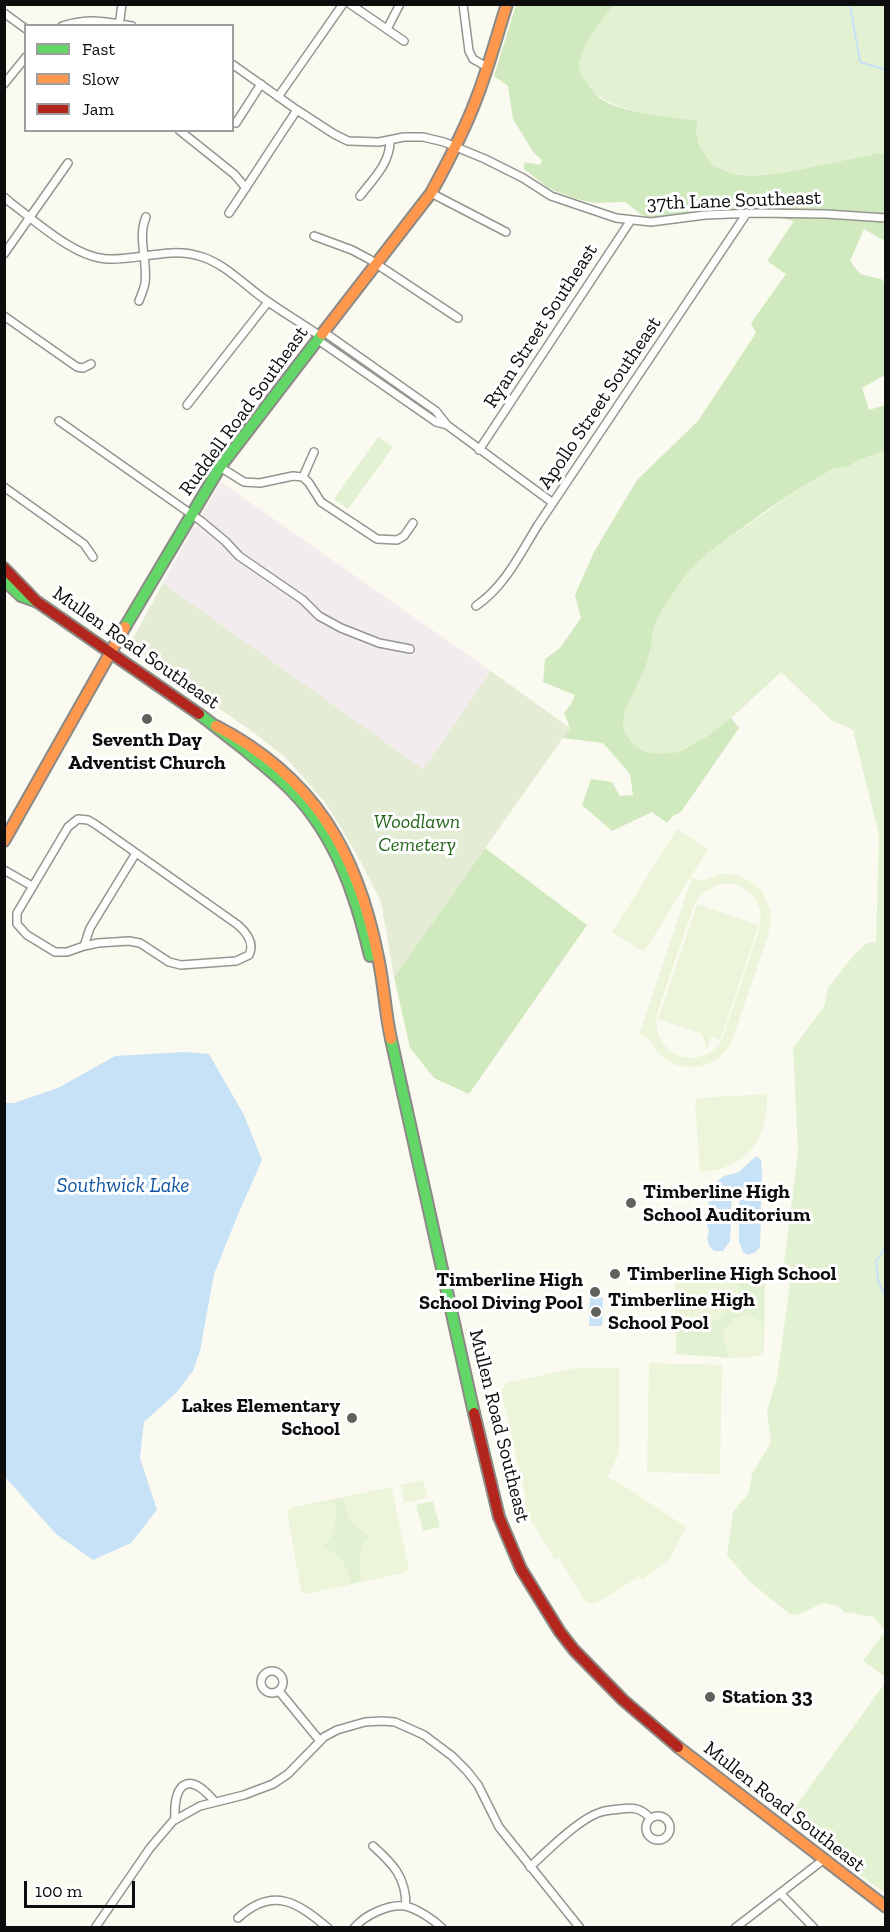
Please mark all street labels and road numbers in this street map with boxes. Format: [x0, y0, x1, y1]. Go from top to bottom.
street label: 37th Lane Southeast [646, 186, 822, 216]
street label: Ryan Street Southeast [479, 239, 603, 413]
street label: Apollo Street Southeast [533, 312, 667, 494]
street label: Ruddell Road Southeast [174, 322, 314, 500]
street label: Mullen Road Southeast [48, 581, 224, 715]
street label: Mullen Road Southeast [463, 1327, 535, 1525]
street label: Mullen Road Southeast [699, 1737, 869, 1877]

